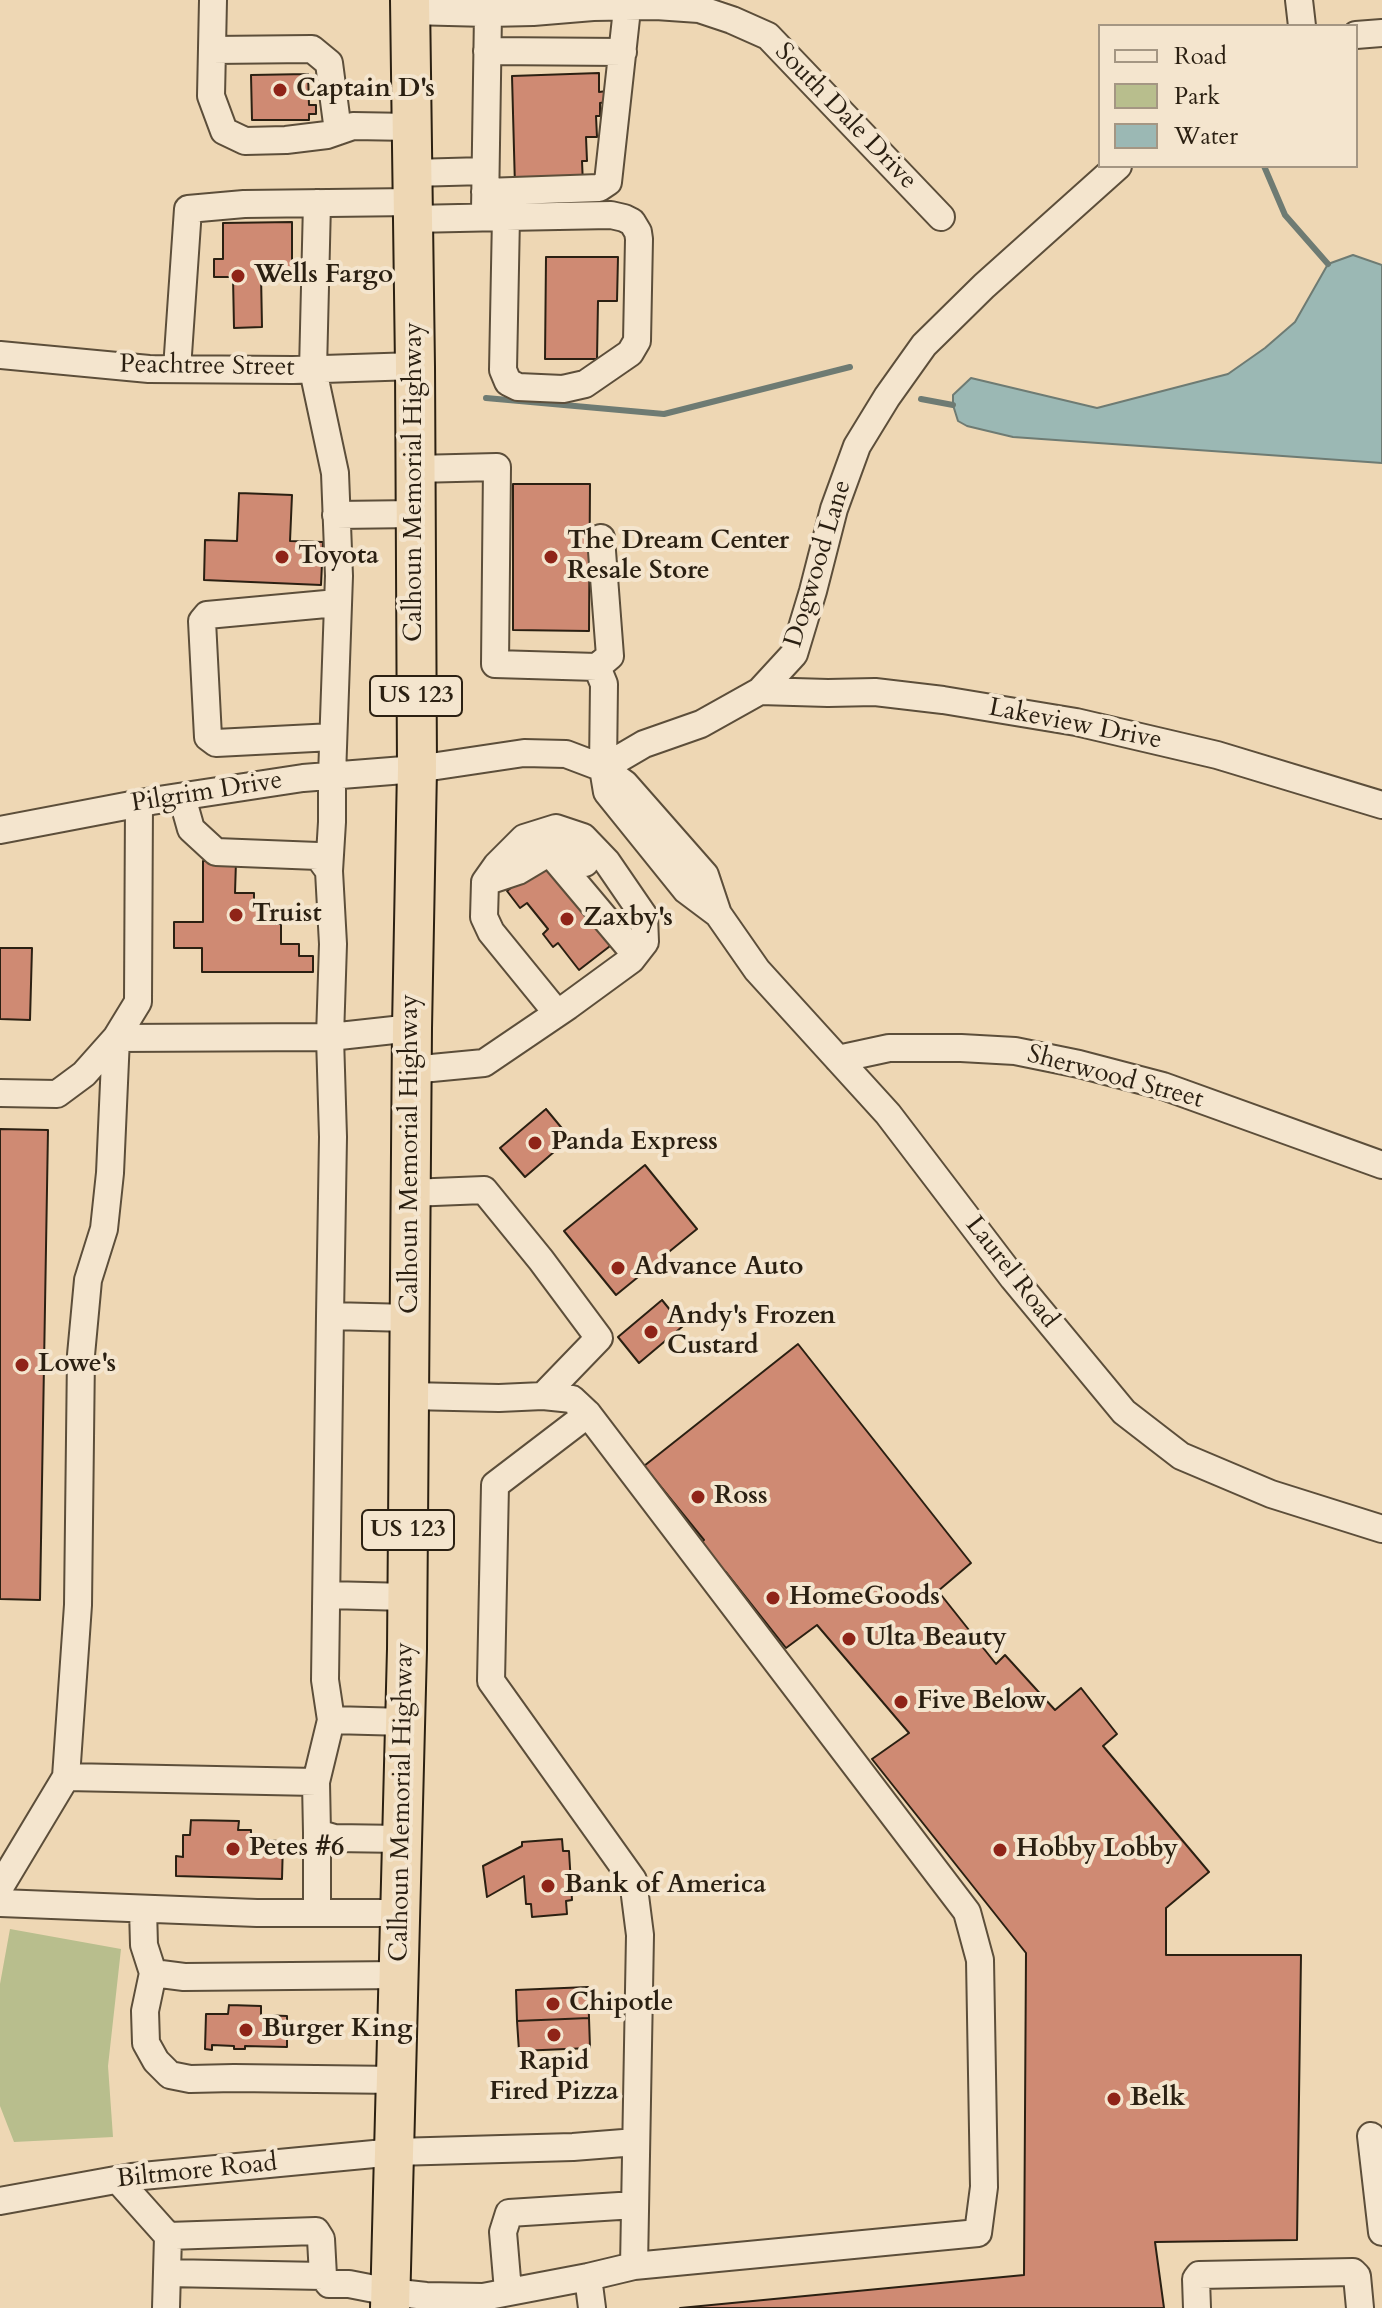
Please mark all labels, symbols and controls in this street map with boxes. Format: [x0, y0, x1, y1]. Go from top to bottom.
legend [1098, 24, 1358, 168]
street label: South Dale Drive [767, 37, 923, 197]
text: Road [1174, 40, 1227, 73]
place label: Captain D's [296, 74, 435, 106]
text: Park [1174, 80, 1220, 113]
marker: Captain D's [271, 81, 289, 99]
text: Water [1174, 120, 1238, 153]
place label: Wells Fargo [254, 260, 393, 292]
marker: Wells Fargo [229, 267, 247, 285]
street label: Calhoun Memorial Highway [399, 322, 431, 642]
street label: Peachtree Street [119, 350, 295, 384]
street label: Dogwood Lane [779, 477, 859, 651]
place label: The Dream Center Resale Store [567, 526, 789, 588]
place label: Toyota [298, 541, 379, 573]
marker: Toyota [273, 548, 291, 566]
marker: The Dream Center Resale Store [542, 548, 560, 566]
road number: US 123 [370, 676, 462, 716]
street label: Lakeview Drive [986, 693, 1164, 757]
street label: Pilgrim Drive [129, 766, 285, 820]
place label: Truist [252, 899, 322, 931]
place label: Zaxby's [583, 903, 673, 935]
marker: Truist [227, 906, 245, 924]
marker: Zaxby's [558, 910, 576, 928]
street label: Calhoun Memorial Highway [395, 994, 427, 1314]
street label: Sherwood Street [1024, 1040, 1206, 1116]
place label: Panda Express [551, 1127, 718, 1159]
marker: Panda Express [526, 1134, 544, 1152]
street label: Laurel Road [958, 1211, 1064, 1335]
place label: Advance Auto [634, 1252, 803, 1284]
marker: Advance Auto [609, 1259, 627, 1277]
place label: Andy's Frozen Custard [667, 1301, 836, 1362]
marker: Andy's Frozen Custard [642, 1323, 660, 1341]
place label: Lowe's [38, 1349, 116, 1381]
marker: Lowe's [13, 1356, 31, 1374]
place label: Ross [714, 1481, 768, 1513]
marker: Ross [689, 1488, 707, 1506]
road number: US 123 [362, 1510, 454, 1550]
place label: HomeGoods [789, 1582, 940, 1614]
marker: HomeGoods [764, 1589, 782, 1607]
place label: Ulta Beauty [865, 1623, 1007, 1655]
marker: Ulta Beauty [840, 1630, 858, 1648]
street label: Calhoun Memorial Highway [385, 1642, 421, 1962]
place label: Five Below [917, 1686, 1047, 1718]
marker: Five Below [892, 1693, 910, 1711]
place label: Petes #6 [249, 1833, 344, 1865]
place label: Hobby Lobby [1016, 1834, 1178, 1866]
marker: Petes #6 [224, 1840, 242, 1858]
marker: Hobby Lobby [991, 1841, 1009, 1859]
place label: Bank of America [564, 1870, 766, 1902]
marker: Bank of America [539, 1877, 557, 1895]
place label: Chipotle [569, 1988, 673, 2020]
marker: Chipotle [544, 1995, 562, 2013]
place label: Burger King [262, 2014, 413, 2046]
marker: Burger King [237, 2021, 255, 2039]
marker: Rapid Fired Pizza [545, 2026, 563, 2044]
place label: Rapid Fired Pizza [489, 2047, 619, 2108]
place label: Belk [1130, 2083, 1185, 2115]
marker: Belk [1105, 2090, 1123, 2108]
street label: Biltmore Road [115, 2148, 279, 2196]

